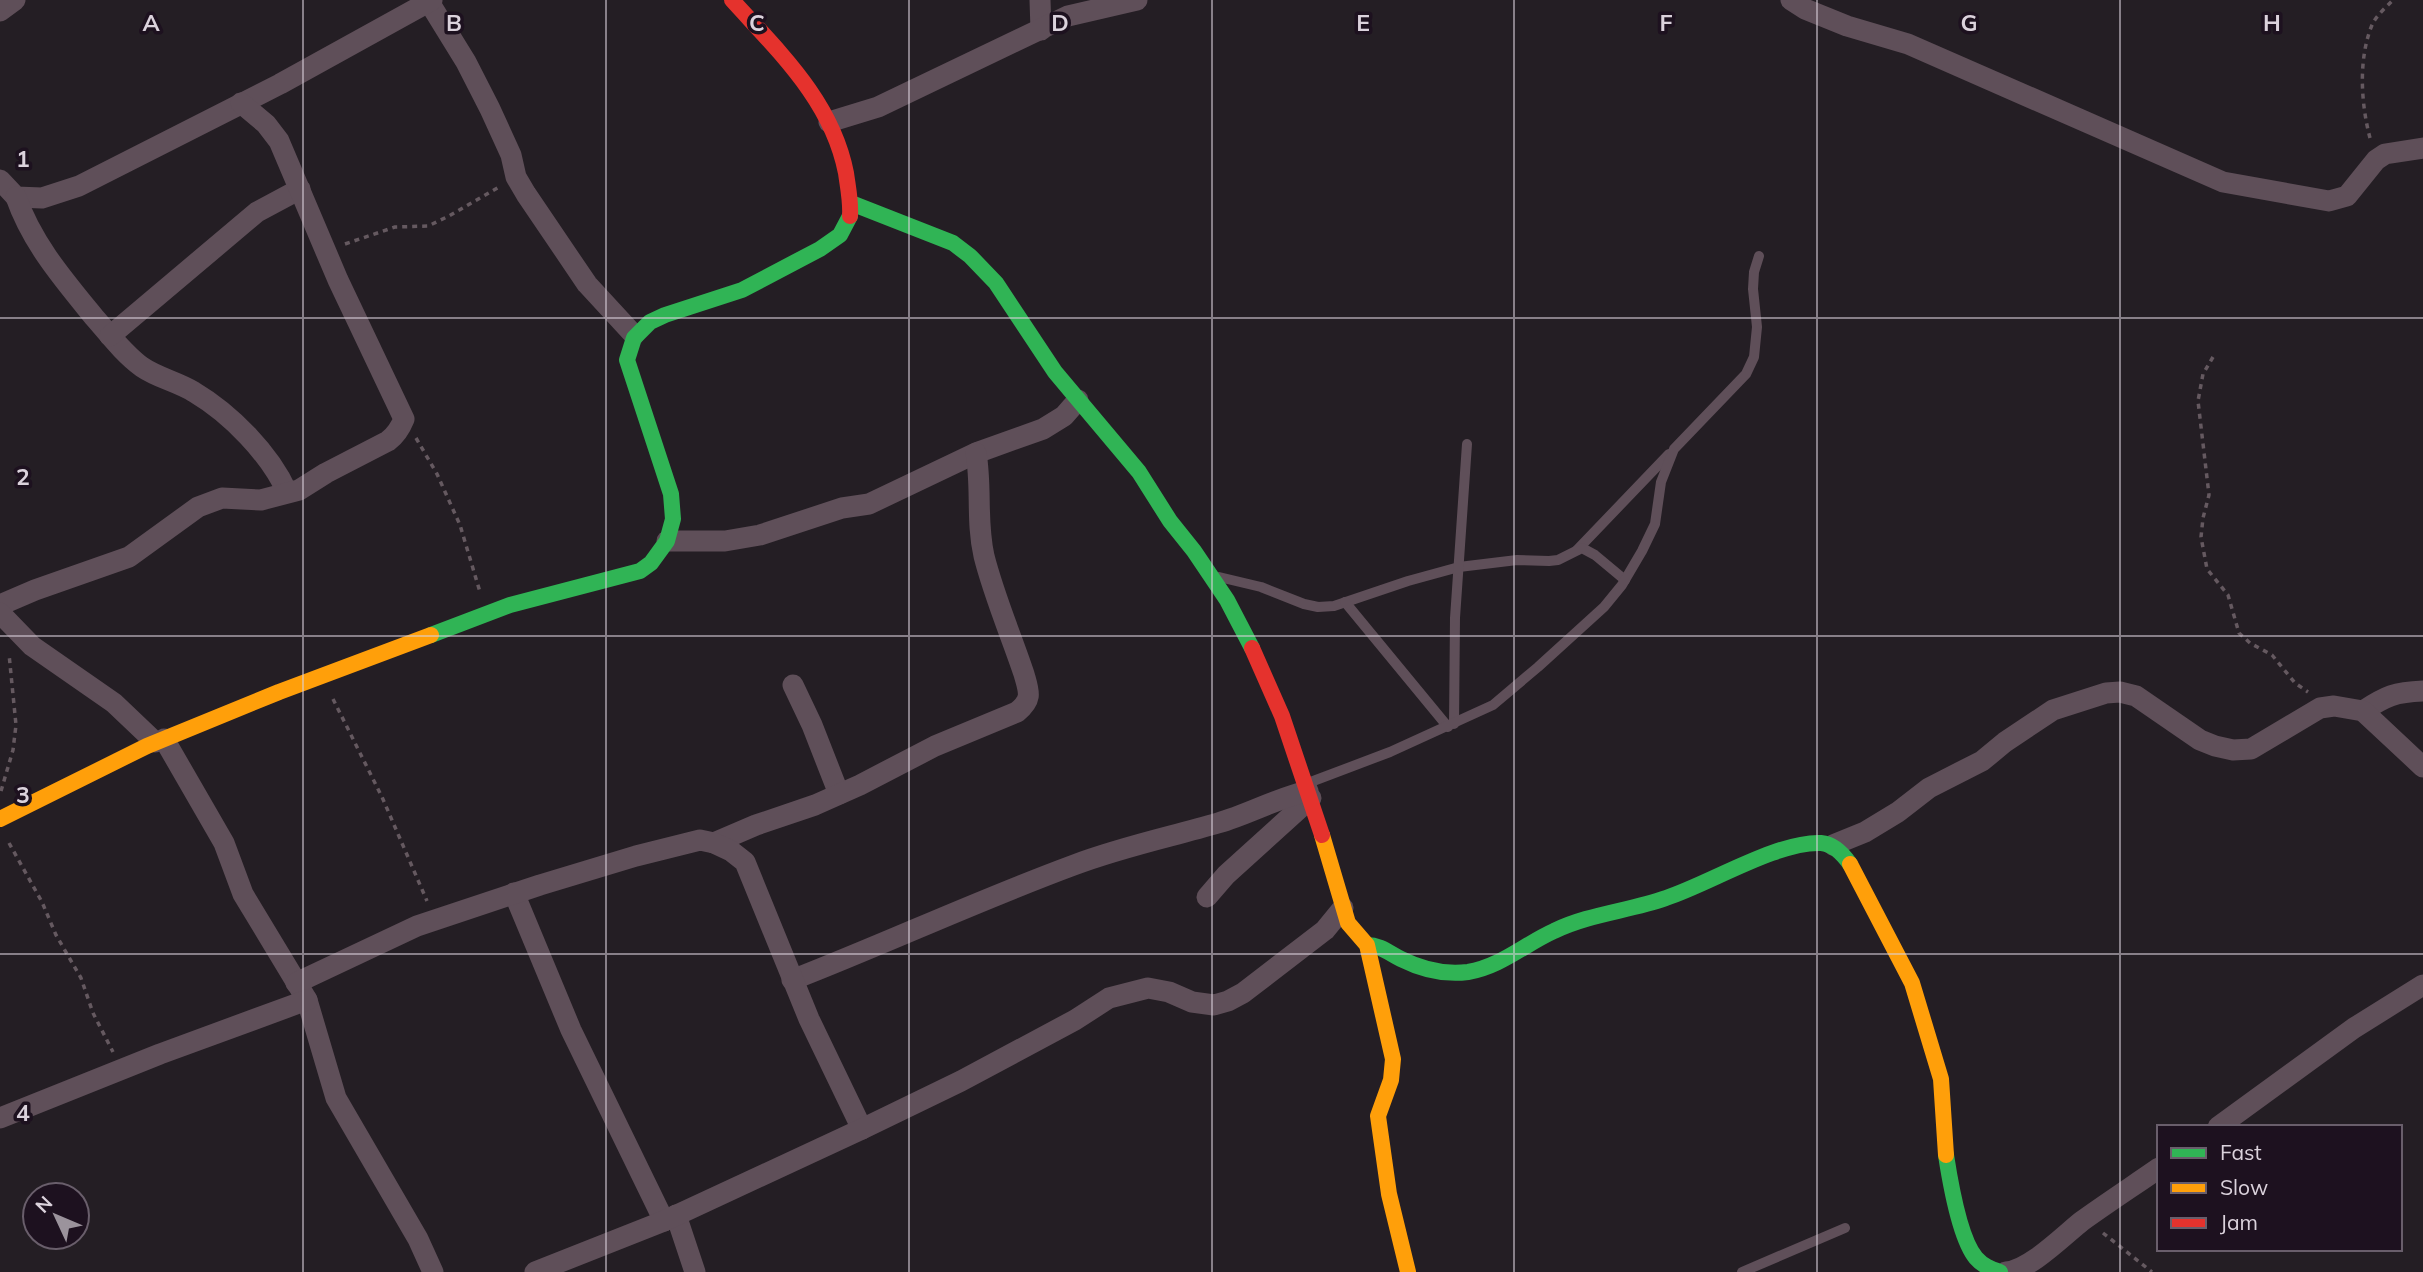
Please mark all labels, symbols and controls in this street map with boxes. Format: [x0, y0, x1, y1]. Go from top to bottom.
text: A [142, 8, 160, 37]
text: B [446, 8, 462, 37]
text: C [749, 8, 765, 37]
text: D [1051, 8, 1069, 37]
text: E [1356, 8, 1370, 37]
text: F [1659, 8, 1673, 37]
text: G [1960, 8, 1978, 37]
text: H [2263, 8, 2281, 37]
text: 1 [16, 144, 30, 173]
text: 2 [16, 462, 30, 491]
text: 3 [16, 780, 30, 809]
text: 4 [16, 1098, 30, 1127]
legend [2157, 1125, 2402, 1251]
text: Fast [2220, 1139, 2262, 1165]
text: Slow [2220, 1174, 2268, 1200]
north arrow [21, 1181, 91, 1251]
text: N [30, 1191, 57, 1218]
text: Jam [2220, 1209, 2258, 1235]

